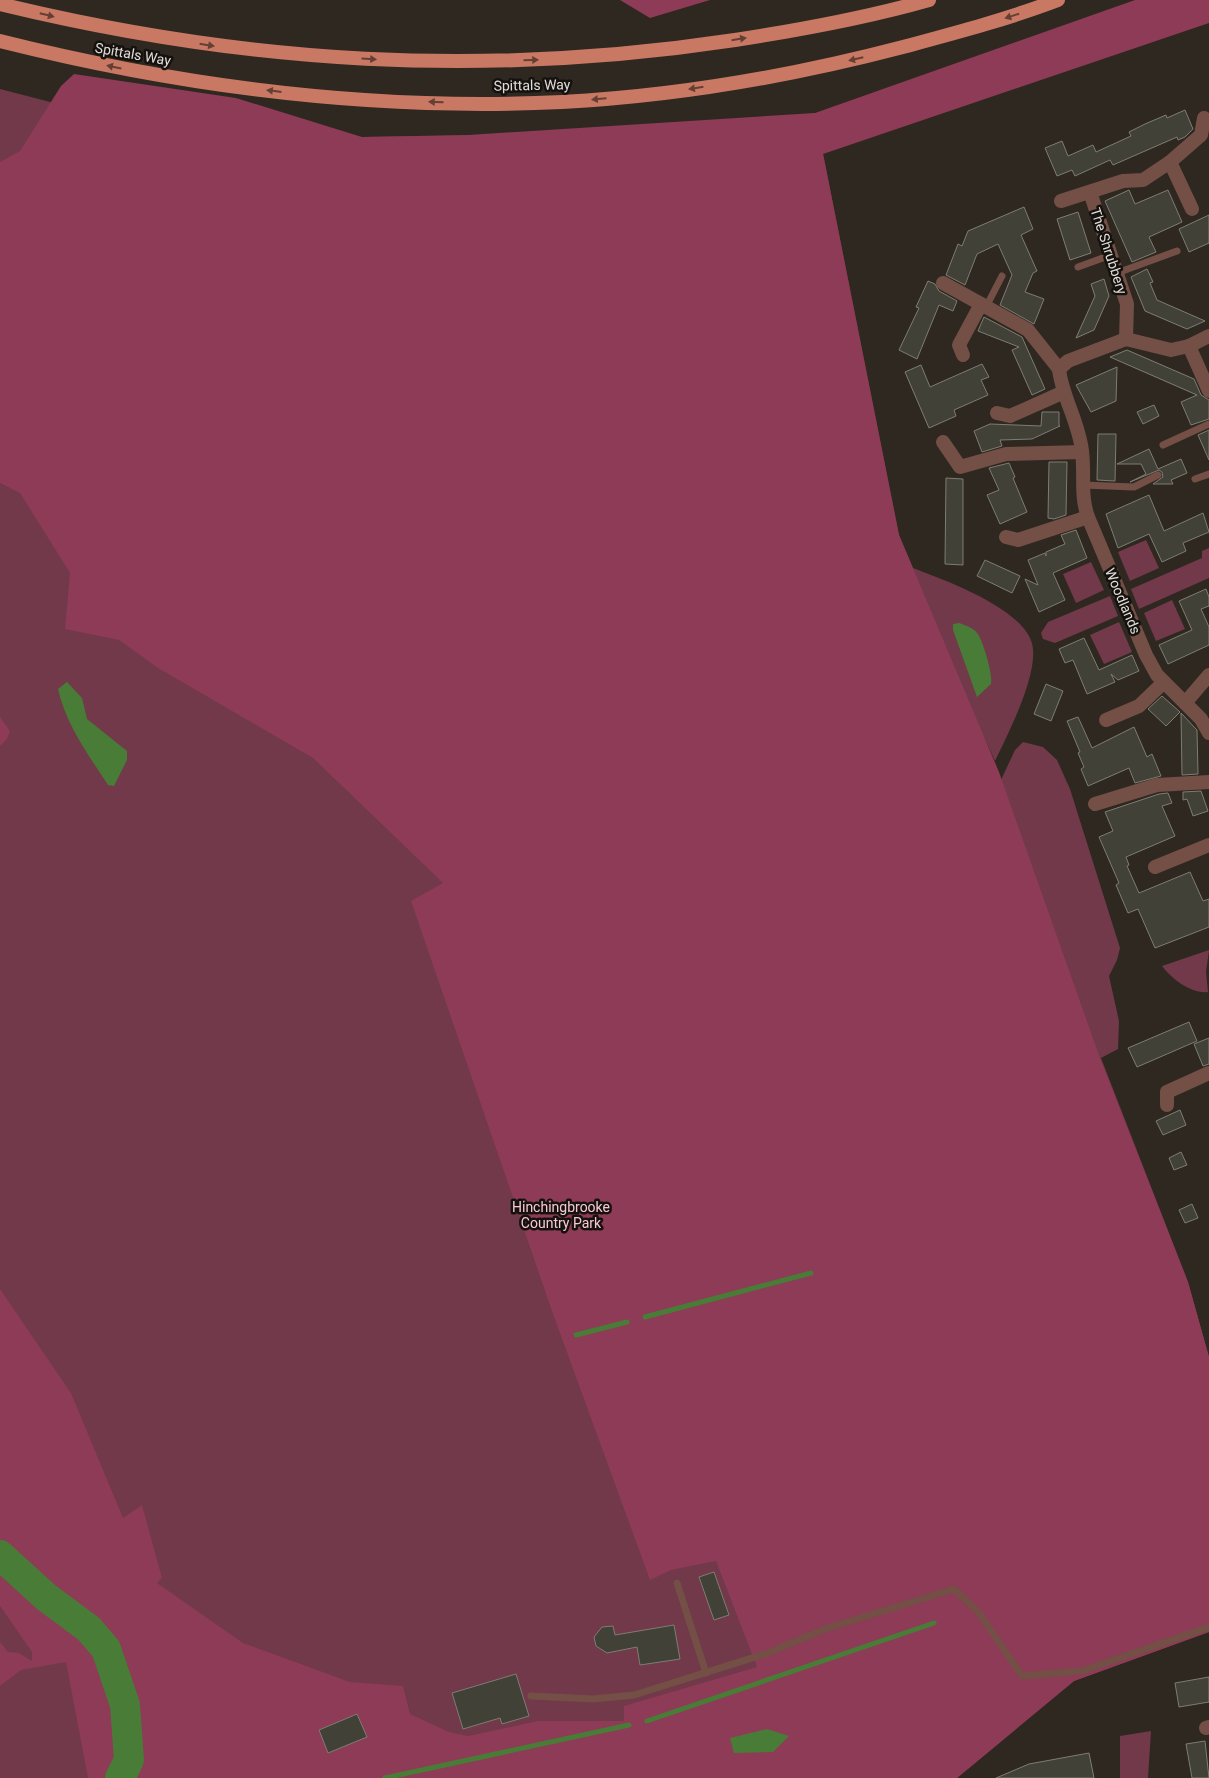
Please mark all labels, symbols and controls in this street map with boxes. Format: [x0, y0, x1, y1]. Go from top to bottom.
one-way arrow [40, 11, 55, 19]
one-way arrow [1004, 12, 1019, 20]
one-way arrow [731, 35, 747, 43]
street label: Spittals Way [94, 39, 173, 69]
one-way arrow [199, 41, 215, 49]
one-way arrow [848, 55, 863, 63]
one-way arrow [361, 56, 377, 64]
one-way arrow [523, 56, 539, 64]
one-way arrow [106, 63, 121, 71]
street label: Spittals Way [493, 76, 571, 94]
one-way arrow [687, 84, 703, 92]
one-way arrow [266, 87, 282, 95]
one-way arrow [590, 95, 606, 103]
one-way arrow [428, 98, 444, 106]
street label: The Shrubbery [1087, 206, 1131, 297]
street label: Woodlands [1102, 566, 1144, 636]
park label: Hinchingbrooke Country Park [512, 1199, 610, 1231]

